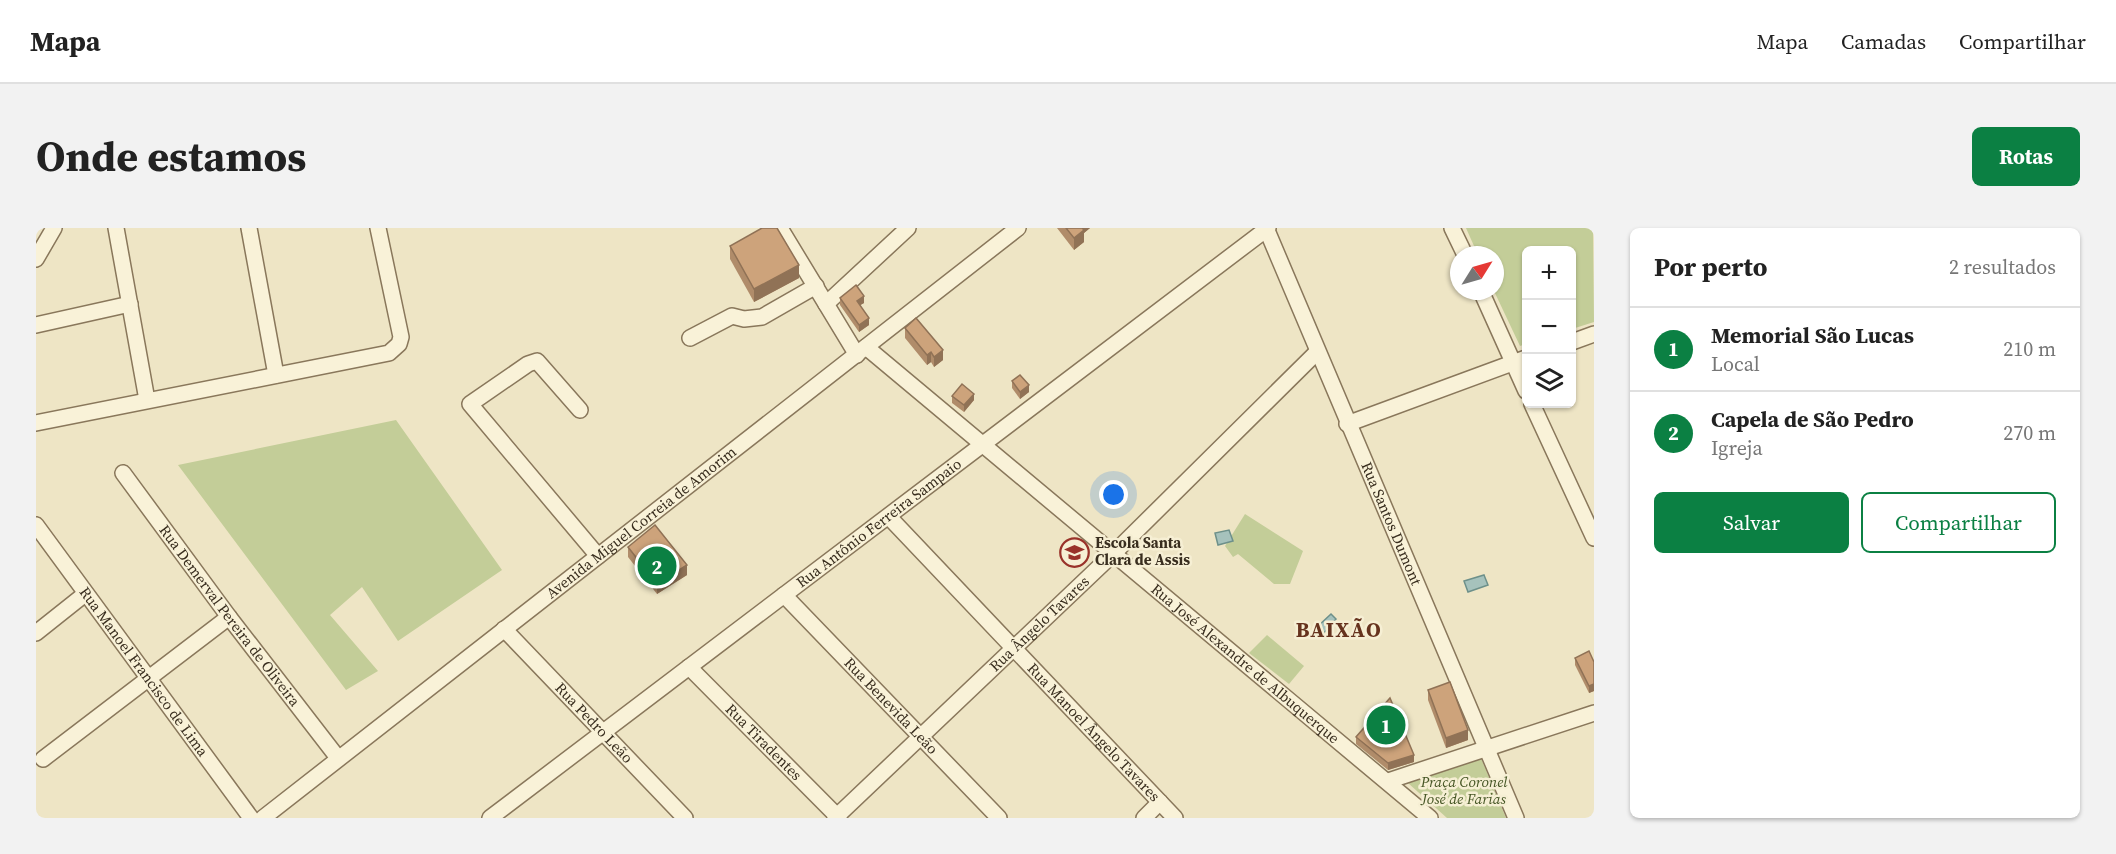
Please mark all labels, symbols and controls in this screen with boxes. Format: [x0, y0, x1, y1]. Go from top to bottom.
text: Mapa [30, 22, 101, 60]
text: Mapa [1756, 27, 1808, 56]
text: Camadas [1841, 27, 1926, 56]
text: Compartilhar [1959, 27, 2086, 56]
text: Onde estamos [36, 127, 306, 185]
button: Rotas [1972, 127, 2080, 186]
north arrow [1450, 246, 1504, 300]
map controls [1522, 246, 1576, 408]
button: + [1522, 246, 1576, 300]
text: Por perto [1654, 249, 1768, 285]
text: 2 resultados [1949, 253, 2056, 281]
button: − [1522, 300, 1576, 354]
text: Memorial São Lucas [1711, 320, 1914, 350]
text: 1 [1668, 335, 1679, 363]
text: 210 m [2003, 335, 2056, 363]
text: Local [1711, 350, 1760, 378]
button: layers [1522, 354, 1576, 408]
text: Capela de São Pedro [1711, 404, 1914, 434]
text: 2 [1668, 419, 1679, 447]
text: 270 m [2003, 419, 2056, 447]
text: Igreja [1711, 434, 1763, 462]
street label: Avenida Miguel Correia de Amorim [541, 441, 741, 603]
street label: Rua Antônio Ferreira Sampaio [792, 453, 966, 592]
street label: Rua Santos Dumont [1356, 459, 1427, 588]
your location [1099, 480, 1128, 509]
button: Salvar [1654, 492, 1849, 553]
button: Compartilhar [1861, 492, 2056, 553]
street label: Rua Demerval Pereira de Oliveira [154, 520, 305, 711]
place label: Escola Santa Clara de Assis [1095, 532, 1190, 570]
school or university icon: Escola Santa Clara de Assis [1058, 536, 1090, 568]
pin: 2 [638, 544, 676, 588]
street label: Rua Ângelo Tavares [985, 571, 1094, 676]
street label: Rua José Alexandre de Albuquerque [1147, 578, 1345, 748]
street label: Rua Manoel Francisco de Lima [75, 582, 214, 761]
district label: BAIXÃO [1296, 615, 1382, 644]
street label: Rua Benevida Leão [840, 652, 943, 759]
street label: Rua Manoel Ângelo Tavares [1023, 658, 1165, 806]
street label: Rua Pedro Leão [551, 678, 638, 768]
street label: Rua Tiradentes [721, 699, 807, 785]
pin: 1 [1366, 702, 1406, 748]
park label: Praça Coronel José de Farias [1420, 771, 1508, 809]

